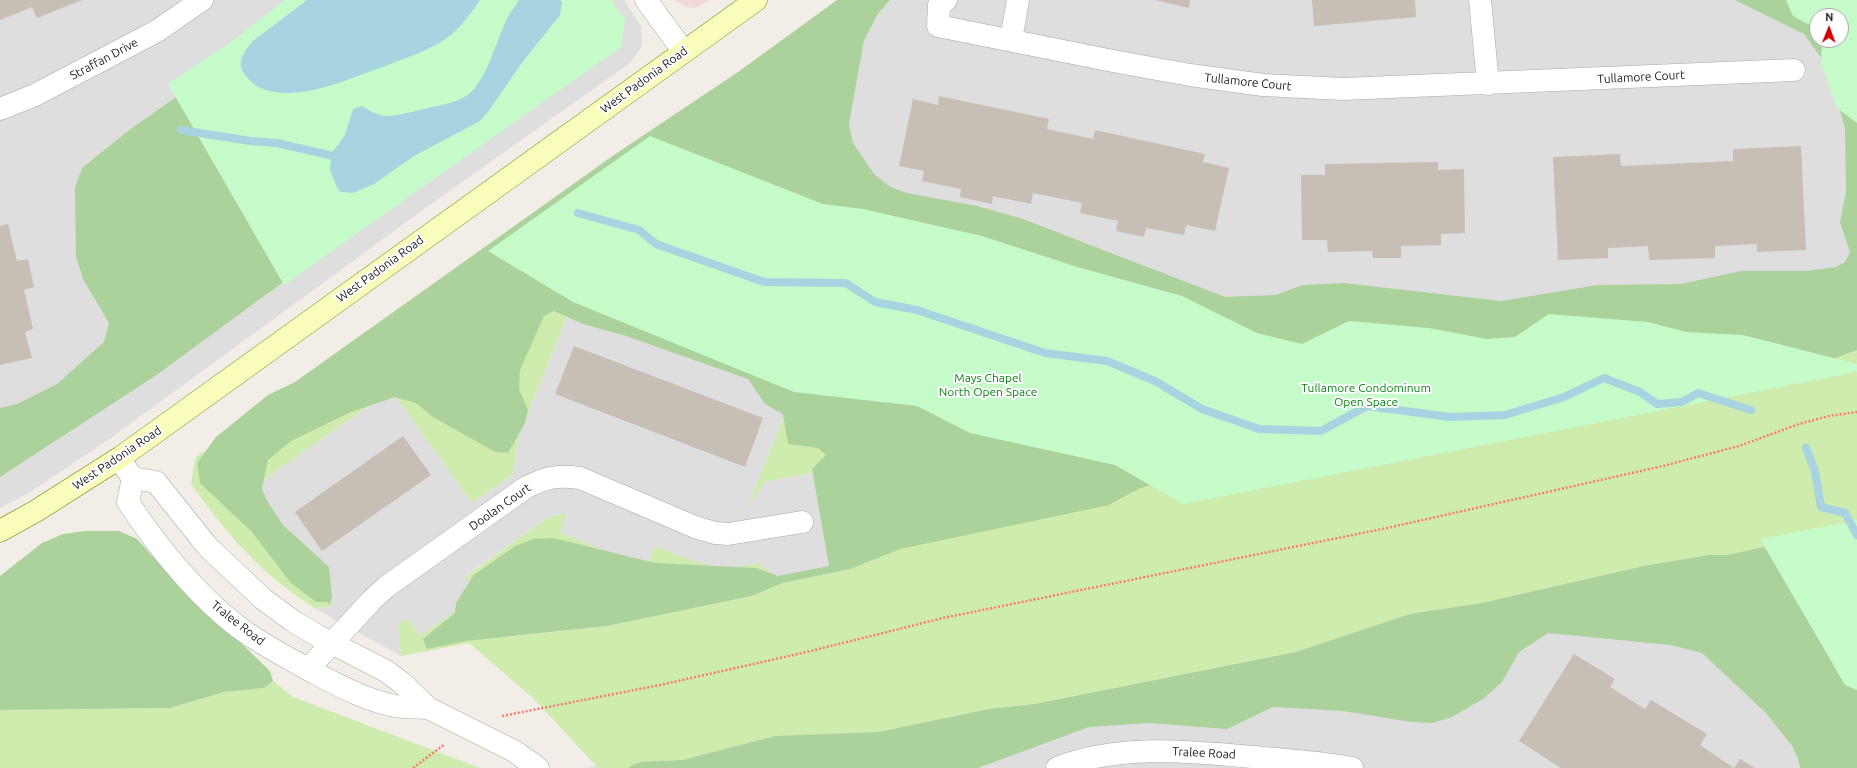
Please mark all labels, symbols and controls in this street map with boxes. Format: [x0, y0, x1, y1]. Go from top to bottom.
north arrow [1809, 8, 1849, 48]
text: N [1825, 11, 1833, 23]
street label: Straffan Drive [68, 35, 140, 83]
street label: West Padonia Road [598, 44, 690, 116]
street label: Tullamore Court [1597, 68, 1685, 86]
street label: Tullamore Court [1204, 70, 1292, 94]
street label: West Padonia Road [334, 233, 426, 305]
park label: Mays Chapel North Open Space [939, 371, 1037, 399]
park label: Tullamore Condominum Open Space [1301, 381, 1431, 409]
street label: West Padonia Road [70, 423, 164, 493]
street label: Doolan Court [466, 480, 534, 534]
street label: Tralee Road [208, 598, 268, 648]
street label: Tralee Road [1172, 744, 1236, 762]

